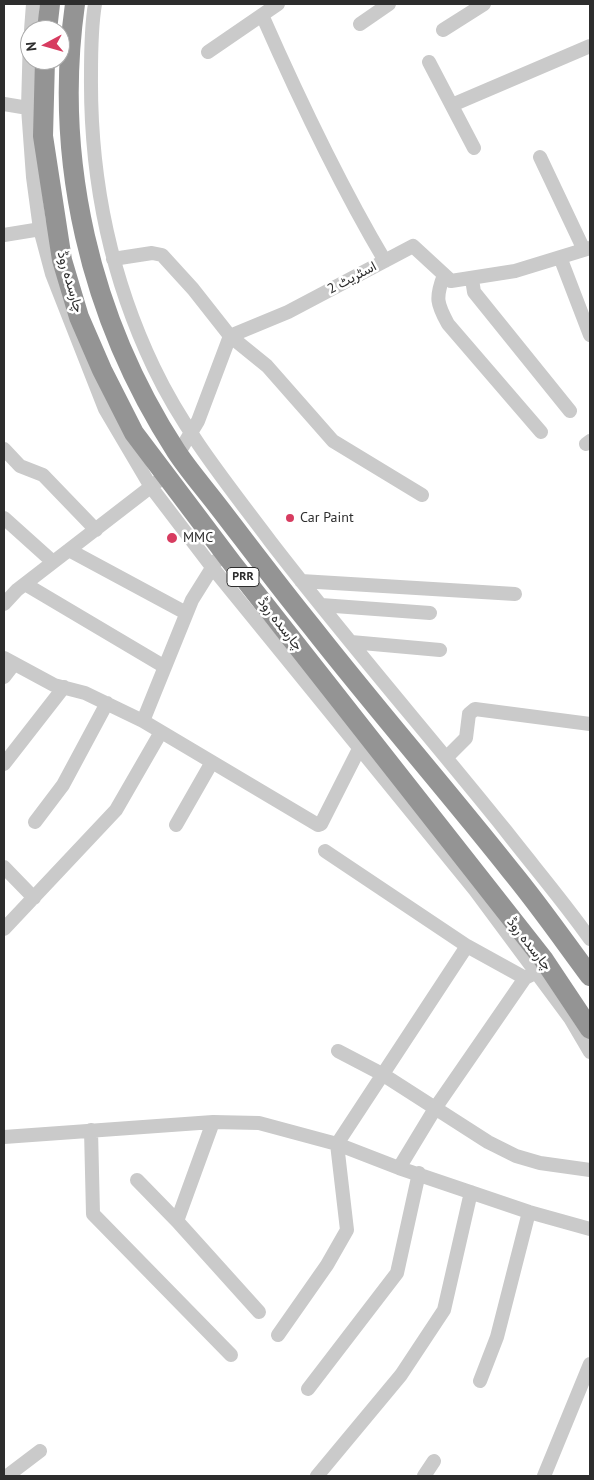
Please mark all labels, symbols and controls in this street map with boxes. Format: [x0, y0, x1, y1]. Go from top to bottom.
north arrow [20, 20, 70, 70]
text: N [22, 41, 41, 52]
street label: چارسدہ روڈ [53, 249, 87, 315]
street label: اسٹریٹ 2 [325, 258, 379, 298]
place label: Car Paint [300, 510, 354, 526]
marker: Car Paint [284, 512, 296, 524]
place label: MMC [183, 530, 213, 546]
marker: MMC [165, 531, 179, 545]
road number: PRR [227, 568, 259, 586]
street label: چارسدہ روڈ [254, 594, 306, 654]
street label: چارسدہ روڈ [503, 914, 555, 974]

